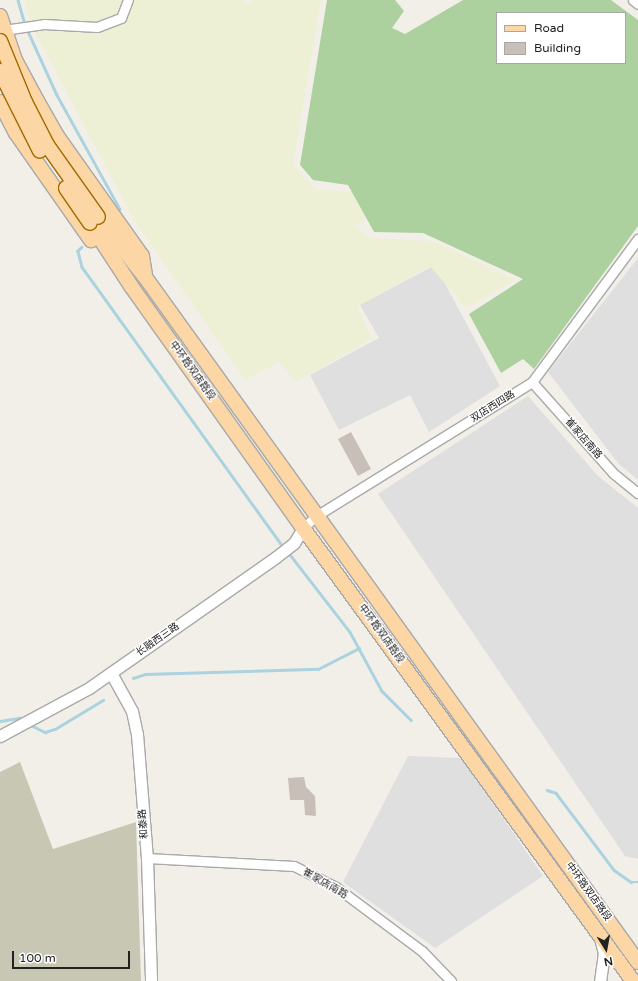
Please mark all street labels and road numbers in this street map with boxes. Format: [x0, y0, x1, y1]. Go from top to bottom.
street label: 中环路双店路段 [167, 339, 217, 403]
street label: 双店西四路 [469, 389, 517, 425]
street label: 崔家店南路 [562, 416, 604, 462]
street label: 中环路双店路段 [356, 602, 406, 666]
street label: 长融西三路 [134, 621, 182, 659]
street label: 和泰路 [137, 809, 151, 839]
street label: 中环路双店路段 [563, 860, 613, 924]
street label: 崔家店南路 [300, 866, 350, 902]

